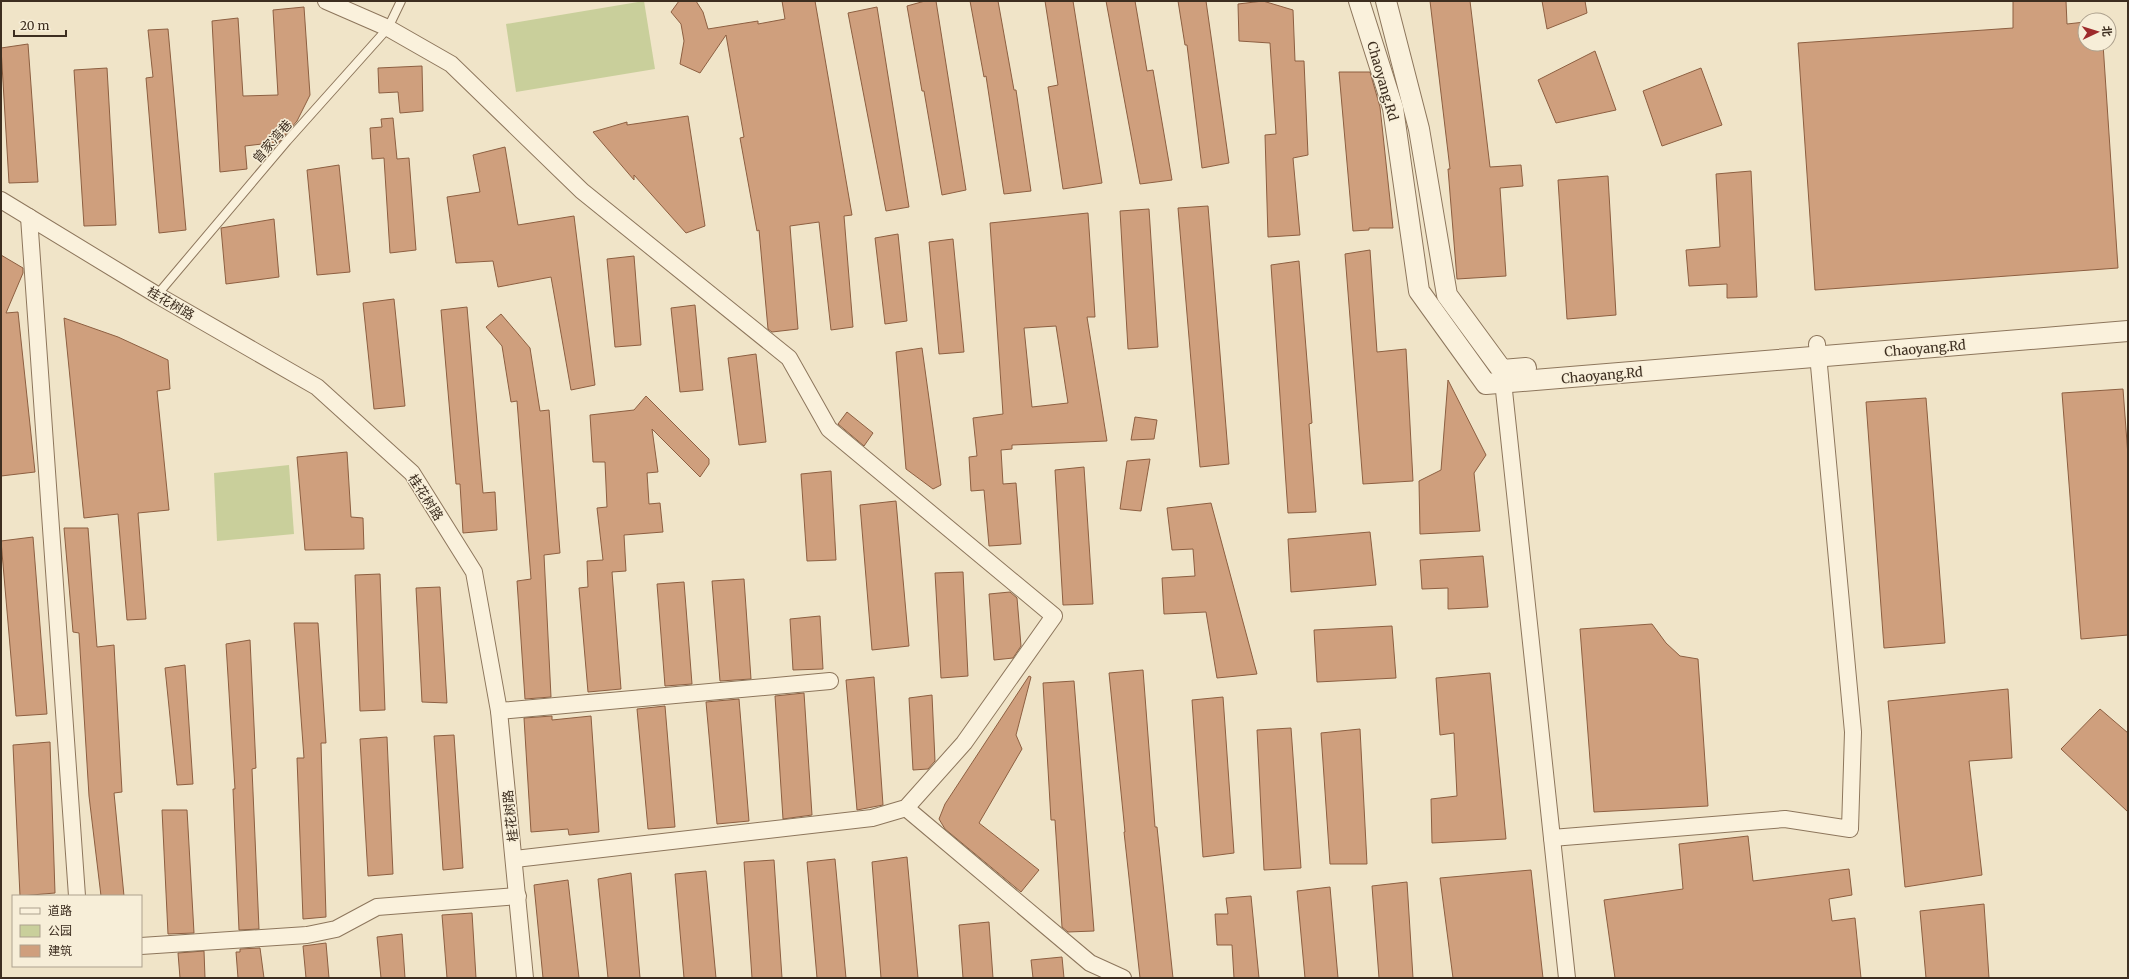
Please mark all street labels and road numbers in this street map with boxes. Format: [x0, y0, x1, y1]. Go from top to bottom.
street label: Chaoyang.Rd [1363, 39, 1402, 123]
street label: 曾家湾巷 [249, 116, 296, 167]
street label: 桂花树路 [144, 283, 198, 324]
street label: Chaoyang.Rd [1884, 336, 1967, 361]
street label: Chaoyang.Rd [1561, 363, 1644, 388]
street label: 桂花树路 [404, 471, 447, 524]
street label: 桂花树路 [499, 789, 522, 843]

